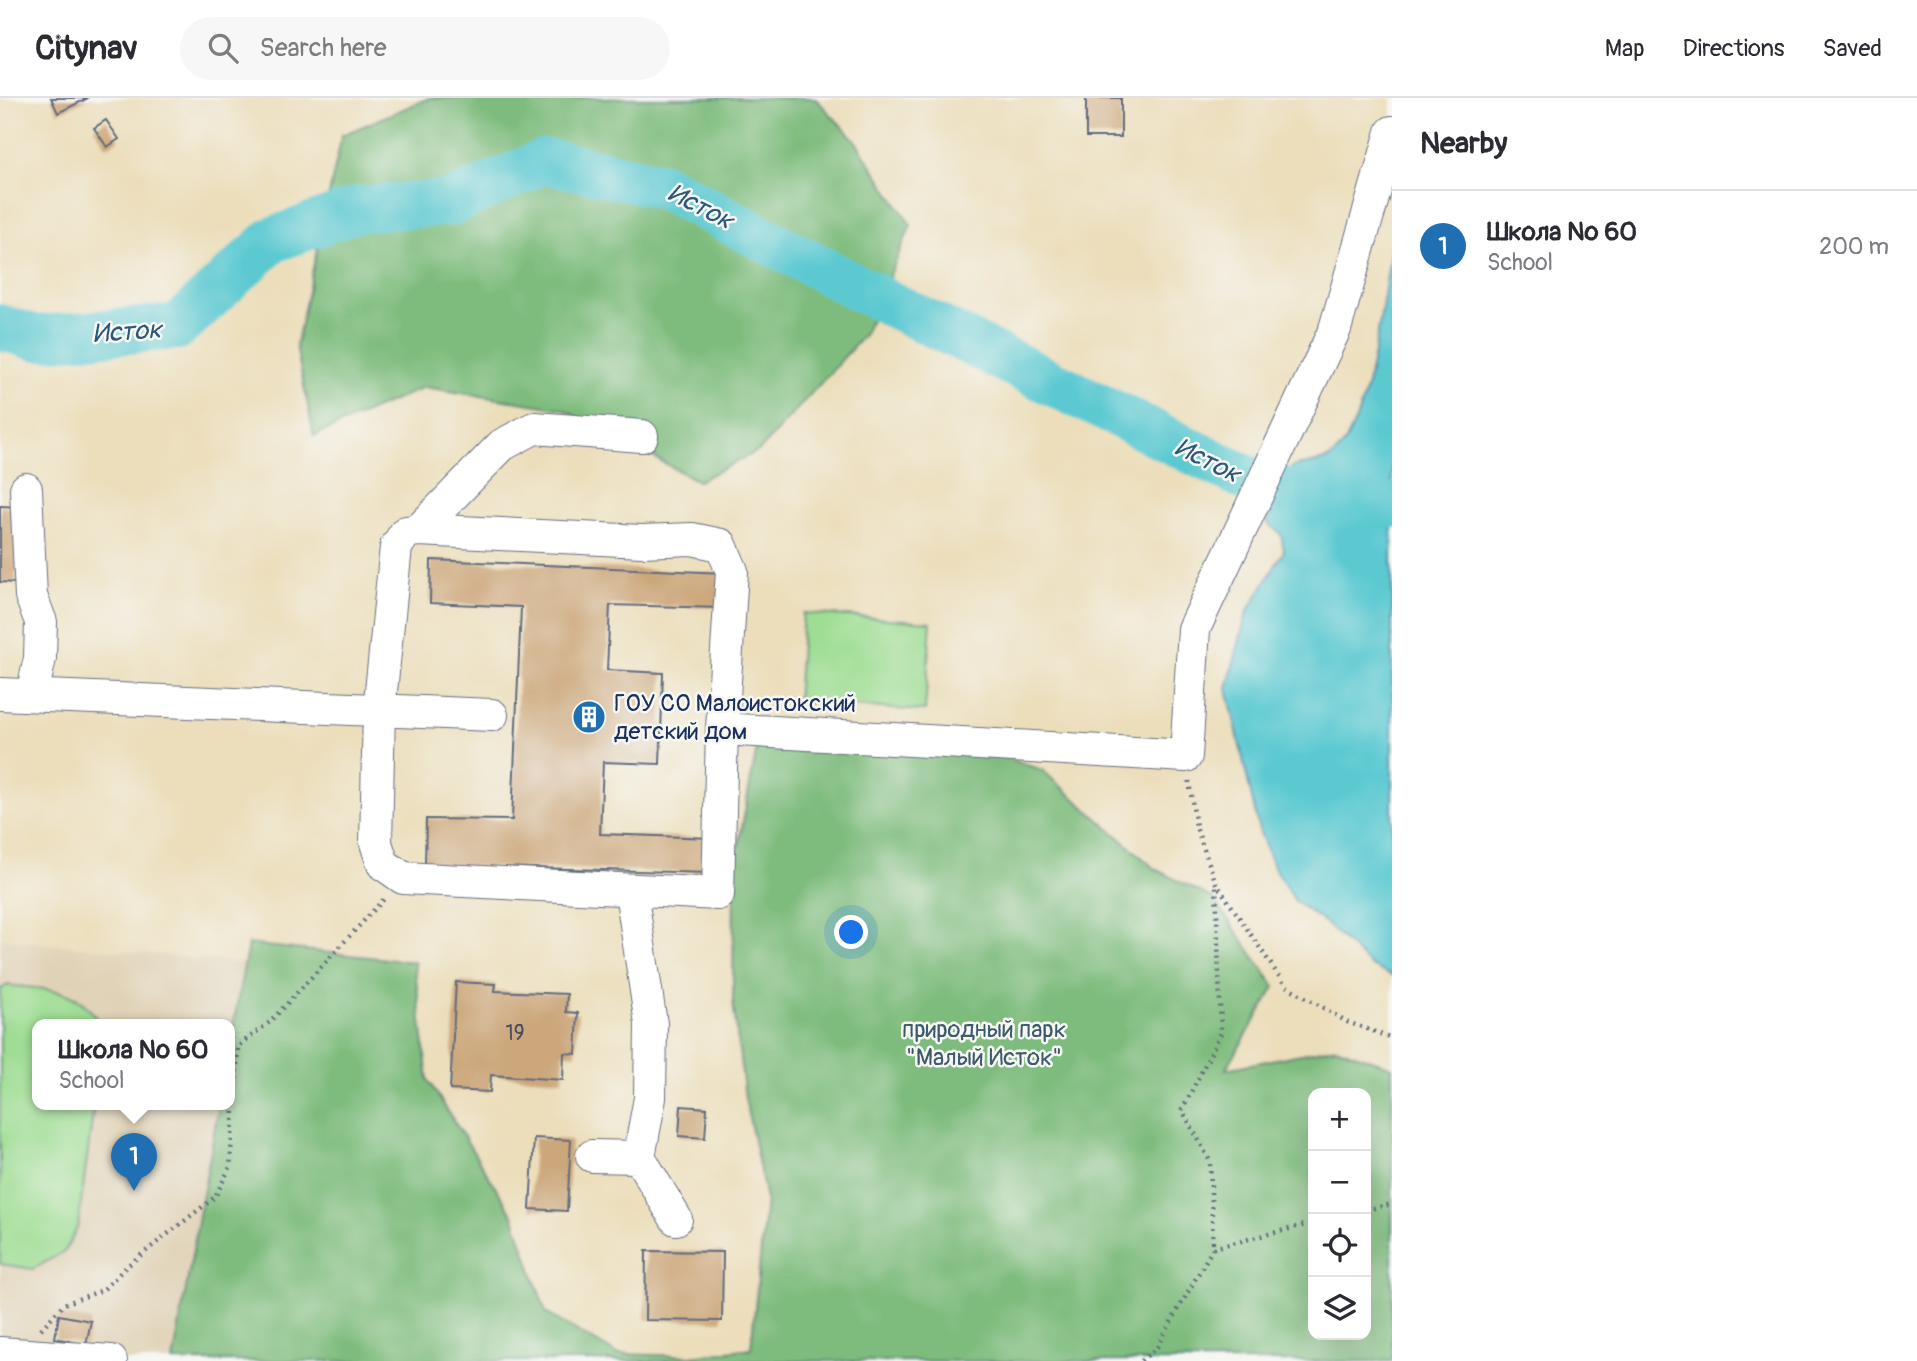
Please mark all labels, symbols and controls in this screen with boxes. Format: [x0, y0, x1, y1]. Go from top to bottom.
search box [180, 17, 670, 80]
text: Citynav [35, 28, 138, 69]
icon: search [204, 29, 242, 67]
text: Search here [260, 32, 386, 64]
text: Map [1605, 34, 1645, 63]
text: Directions [1683, 34, 1784, 63]
text: Saved [1822, 34, 1882, 63]
text: Nearby [1420, 125, 1507, 162]
water label: Исток [663, 177, 741, 238]
text: Школа № 60 [1487, 216, 1637, 248]
text: 1 [1439, 232, 1448, 261]
text: 200 m [1819, 232, 1889, 261]
text: School [1487, 248, 1553, 277]
water label: Исток [92, 313, 165, 350]
water label: Исток [1170, 431, 1248, 491]
place label: ГОУ СО Малоистокский детский дом [614, 689, 856, 746]
building icon: ГОУ СО Малоистокский детский дом [570, 698, 608, 736]
your location [834, 915, 868, 949]
park label: природный парк "Малый Исток" [902, 1015, 1066, 1072]
popup [32, 1019, 235, 1110]
house number: 19 [505, 1020, 525, 1047]
text: Школа № 60 [58, 1034, 209, 1066]
text: School [58, 1066, 125, 1095]
map controls [1308, 1088, 1371, 1340]
button: + [1308, 1088, 1371, 1151]
pin: 1 [111, 1133, 157, 1191]
button: − [1308, 1151, 1371, 1214]
button: locate [1308, 1214, 1371, 1277]
button: layers [1308, 1277, 1371, 1340]

